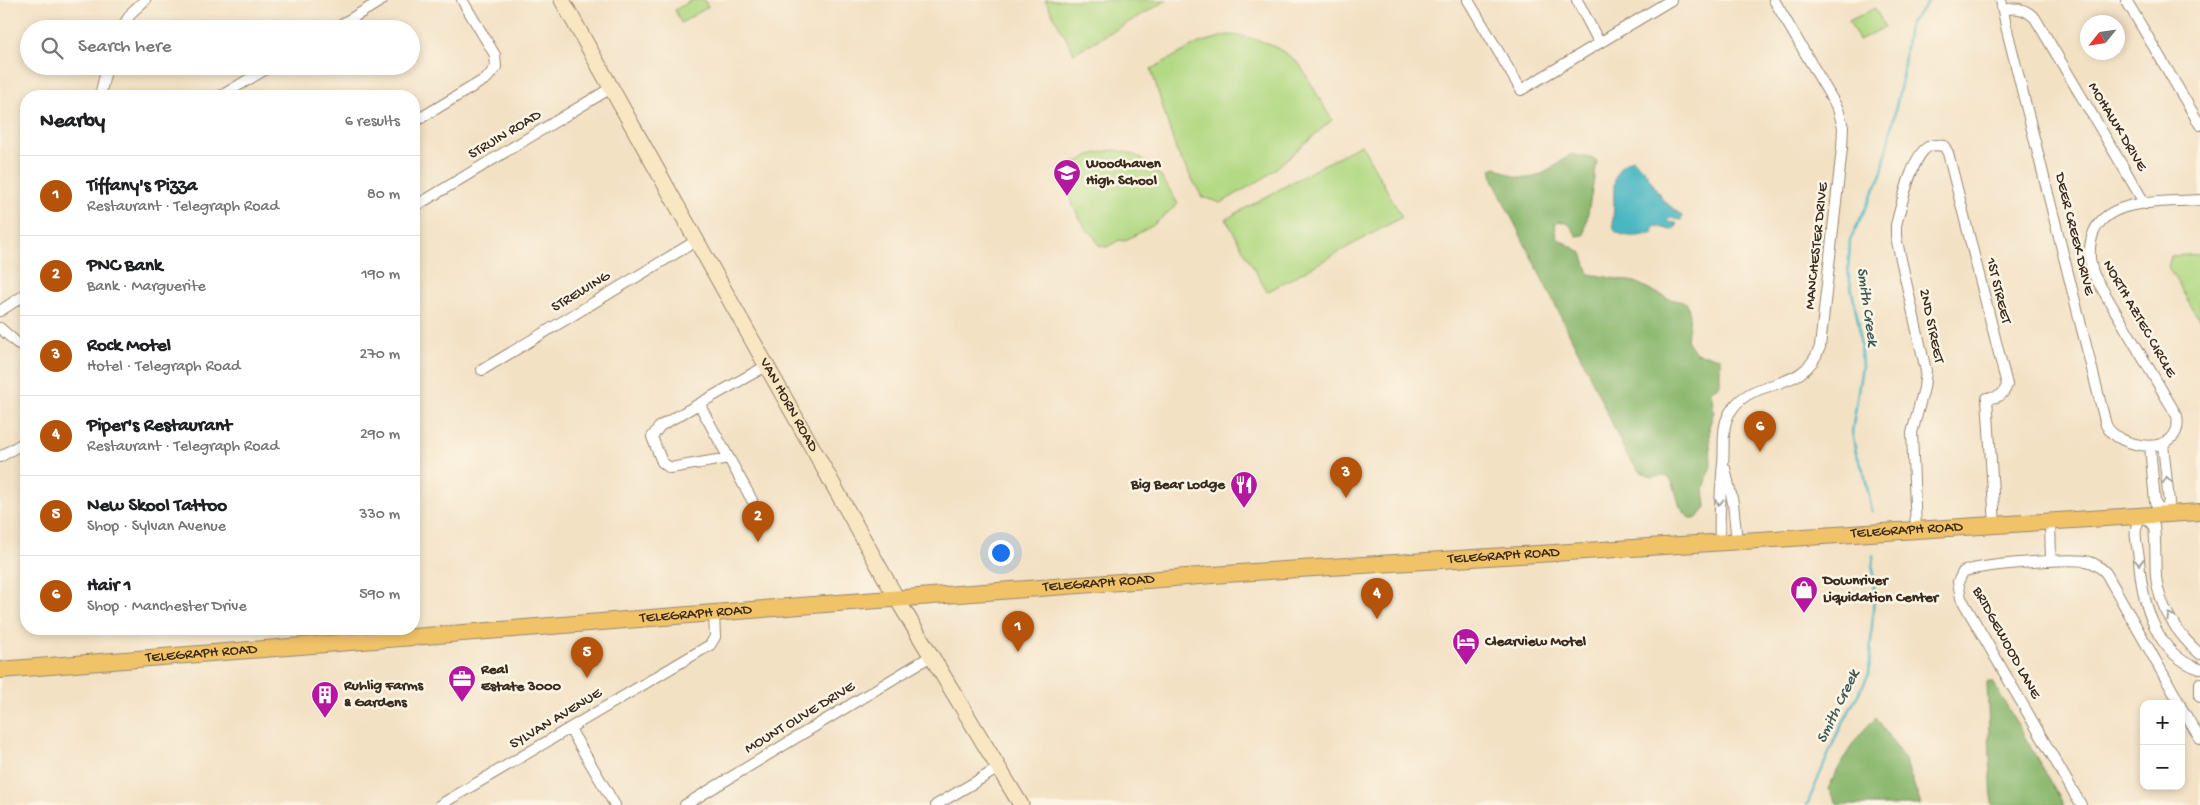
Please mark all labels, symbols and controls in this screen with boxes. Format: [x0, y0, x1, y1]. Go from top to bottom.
north arrow [2080, 15, 2125, 60]
search box [20, 20, 420, 75]
icon: search [38, 34, 66, 62]
text: Search here [78, 36, 172, 59]
street label: MOHAWK DRIVE [2083, 79, 2151, 175]
street label: STRUIN ROAD [465, 106, 545, 164]
text: Nearby [40, 110, 105, 135]
text: 6 results [345, 113, 400, 132]
place label: Woodhaven High School [1085, 155, 1162, 190]
school or university icon: Woodhaven High School [1052, 158, 1082, 197]
street label: DEER CREEK DRIVE [2050, 170, 2098, 298]
text: Tiffany's Pizza [87, 175, 197, 198]
street label: MANCHESTER DRIVE [1801, 181, 1833, 310]
text: 1 [53, 186, 59, 205]
text: 80 m [367, 186, 400, 205]
text: Restaurant · Telegraph Road [87, 198, 279, 217]
text: PNC Bank [87, 255, 162, 278]
street label: 1ST STREET [1981, 255, 2015, 327]
street label: NORTH AZTEC CIRCLE [2098, 257, 2180, 381]
text: 2 [52, 266, 60, 285]
text: 190 m [361, 266, 400, 285]
water label: Smith Creek [1851, 266, 1881, 349]
street label: STREWING [548, 267, 614, 317]
text: Bank · Marguerite [87, 278, 206, 297]
street label: 2ND STREET [1914, 287, 1948, 366]
text: Rock Motel [87, 335, 171, 358]
text: 3 [52, 346, 60, 365]
text: 270 m [360, 346, 400, 365]
street label: VAN HORN ROAD [755, 354, 822, 455]
text: Hotel · Telegraph Road [87, 358, 240, 377]
pin: 6 [1744, 411, 1776, 452]
text: Piper's Restaurant [87, 415, 232, 438]
text: 4 [52, 426, 60, 445]
text: 290 m [360, 426, 400, 445]
text: Restaurant · Telegraph Road [87, 438, 279, 457]
pin: 3 [1330, 457, 1362, 498]
restaurant icon: Big Bear Lodge [1229, 470, 1259, 509]
place label: Big Bear Lodge [1130, 476, 1226, 494]
one-way arrow [2161, 476, 2172, 484]
text: New Skool Tattoo [87, 495, 227, 518]
one-way arrow [1714, 499, 1724, 507]
pin: 2 [742, 501, 774, 542]
text: 5 [52, 506, 60, 525]
text: 330 m [359, 506, 400, 525]
text: Shop · Sylvan Avenue [87, 518, 226, 537]
street label: TELEGRAPH ROAD [1849, 518, 1964, 543]
your location [988, 540, 1014, 566]
street label: TELEGRAPH ROAD [1446, 544, 1560, 569]
one-way arrow [2134, 558, 2145, 566]
street label: TELEGRAPH ROAD [1041, 570, 1155, 597]
place label: Downriver Liquidation Center [1821, 572, 1940, 607]
text: Hair 1 [87, 575, 131, 598]
shop icon: Downriver Liquidation Center [1789, 575, 1819, 614]
pin: 4 [1361, 578, 1393, 619]
street label: BRIDGEWOOD LANE [1967, 583, 2045, 703]
text: 6 [52, 586, 60, 605]
text: 590 m [359, 586, 400, 605]
text: Shop · Manchester Drive [87, 598, 247, 617]
street label: TELEGRAPH ROAD [638, 601, 753, 628]
pin: 1 [1002, 611, 1034, 652]
one-way arrow [2166, 612, 2176, 621]
hotel icon: Clearview Motel [1451, 627, 1481, 666]
place label: Clearview Motel [1484, 633, 1587, 651]
pin: 5 [571, 637, 603, 678]
street label: TELEGRAPH ROAD [144, 640, 258, 667]
place label: Real Estate 3000 [480, 661, 562, 696]
office icon: Real Estate 3000 [447, 664, 477, 703]
water label: Smith Creek [1813, 666, 1866, 747]
place label: Ruhlig Farms & Gardens [343, 677, 425, 712]
street label: MOUNT OLIVE DRIVE [742, 678, 859, 758]
building icon: Ruhlig Farms & Gardens [310, 680, 340, 719]
street label: SYLVAN AVENUE [507, 684, 606, 754]
map controls [2140, 700, 2185, 790]
button: + [2140, 700, 2185, 745]
button: − [2140, 745, 2185, 790]

